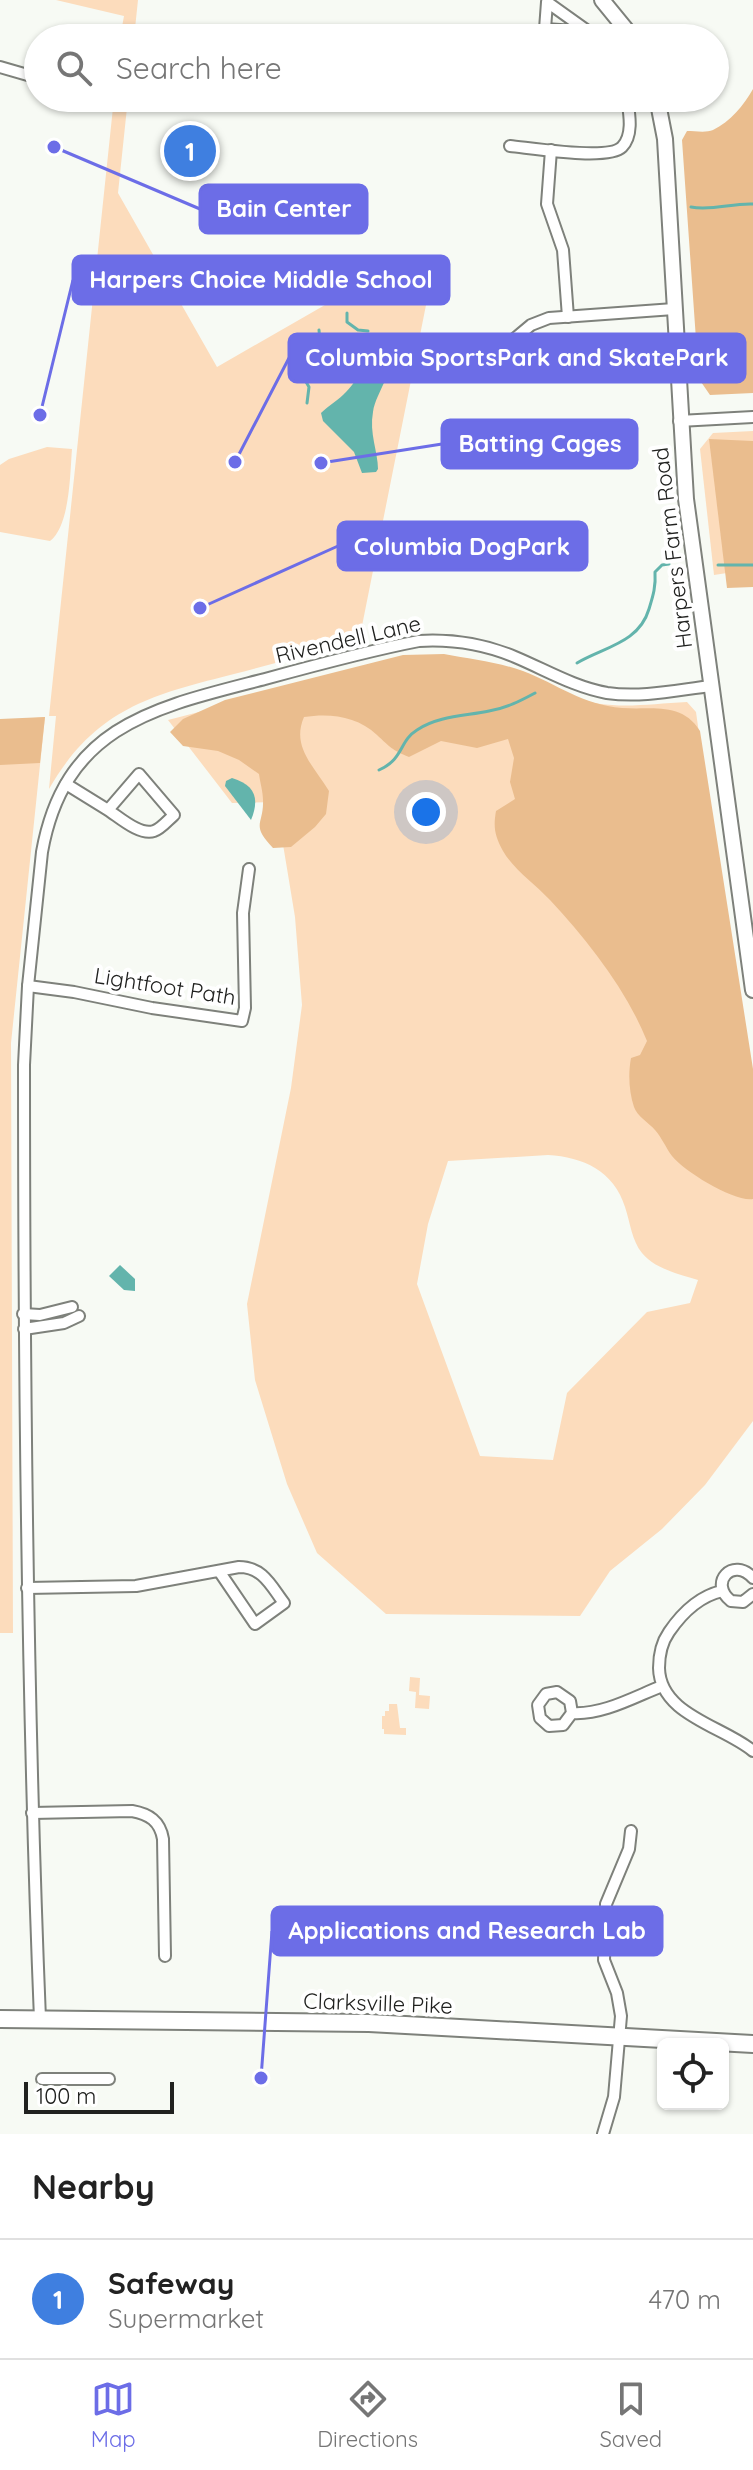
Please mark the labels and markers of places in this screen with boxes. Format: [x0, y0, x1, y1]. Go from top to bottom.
pin: 1 [164, 121, 216, 181]
callout: Bain Center [200, 185, 367, 233]
callout: Harpers Choice Middle School [73, 256, 449, 304]
callout: Columbia SportsPark and SkatePark [289, 334, 745, 382]
callout: Batting Cages [442, 420, 637, 468]
callout: Columbia DogPark [338, 522, 587, 570]
callout: Applications and Research Lab [272, 1907, 662, 1955]

